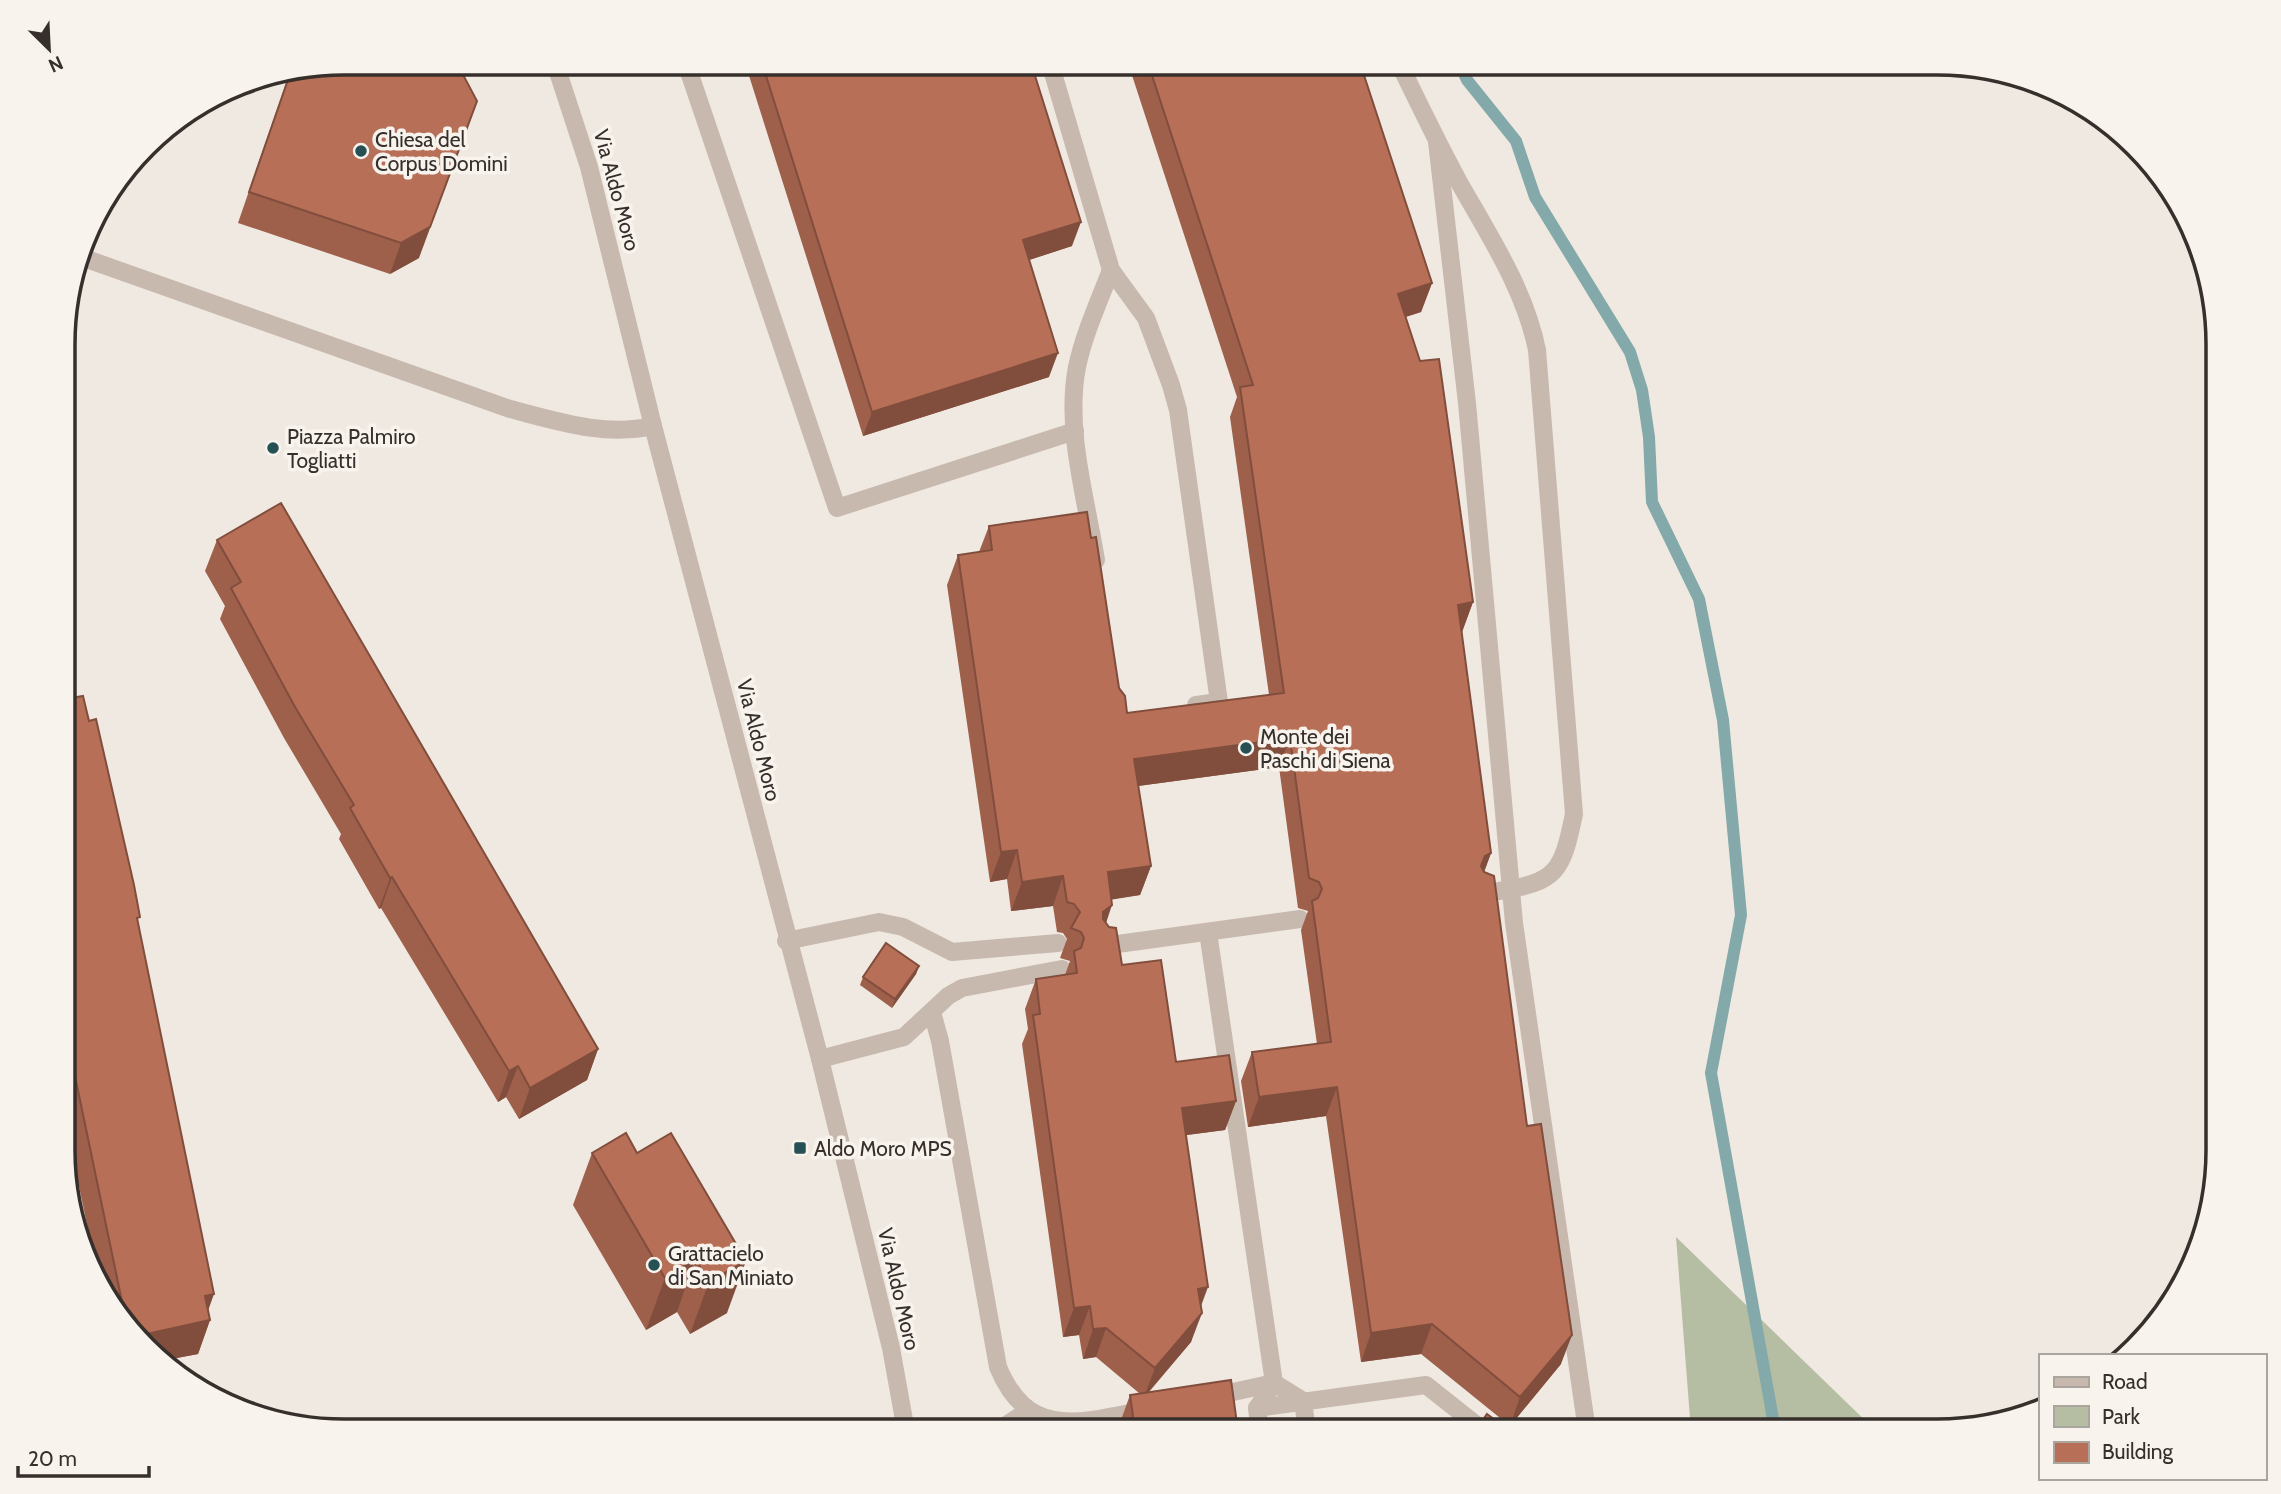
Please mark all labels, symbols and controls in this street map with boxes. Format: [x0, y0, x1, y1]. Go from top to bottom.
north arrow [14, 14, 84, 84]
text: N [45, 51, 67, 77]
street label: Via Aldo Moro [589, 126, 645, 254]
place label: Chiesa del Corpus Domini [375, 127, 508, 176]
marker: Chiesa del Corpus Domini [353, 143, 369, 159]
place label: Piazza Palmiro Togliatti [287, 424, 416, 473]
marker: Piazza Palmiro Togliatti [265, 440, 281, 456]
street label: Via Aldo Moro [732, 676, 786, 804]
place label: Monte dei Paschi di Siena [1260, 724, 1391, 773]
marker: Monte dei Paschi di Siena [1238, 740, 1254, 756]
place label: Aldo Moro MPS [814, 1136, 952, 1161]
marker: Aldo Moro MPS [792, 1140, 808, 1156]
street label: Via Aldo Moro [873, 1225, 925, 1353]
place label: Grattacielo di San Miniato [668, 1241, 794, 1290]
marker: Grattacielo di San Miniato [646, 1257, 662, 1273]
legend [2039, 1354, 2267, 1480]
text: Road [2102, 1369, 2148, 1394]
text: Park [2102, 1404, 2140, 1429]
scale bar [18, 1434, 149, 1478]
text: Building [2102, 1439, 2174, 1464]
text: 20 m [28, 1446, 77, 1471]

